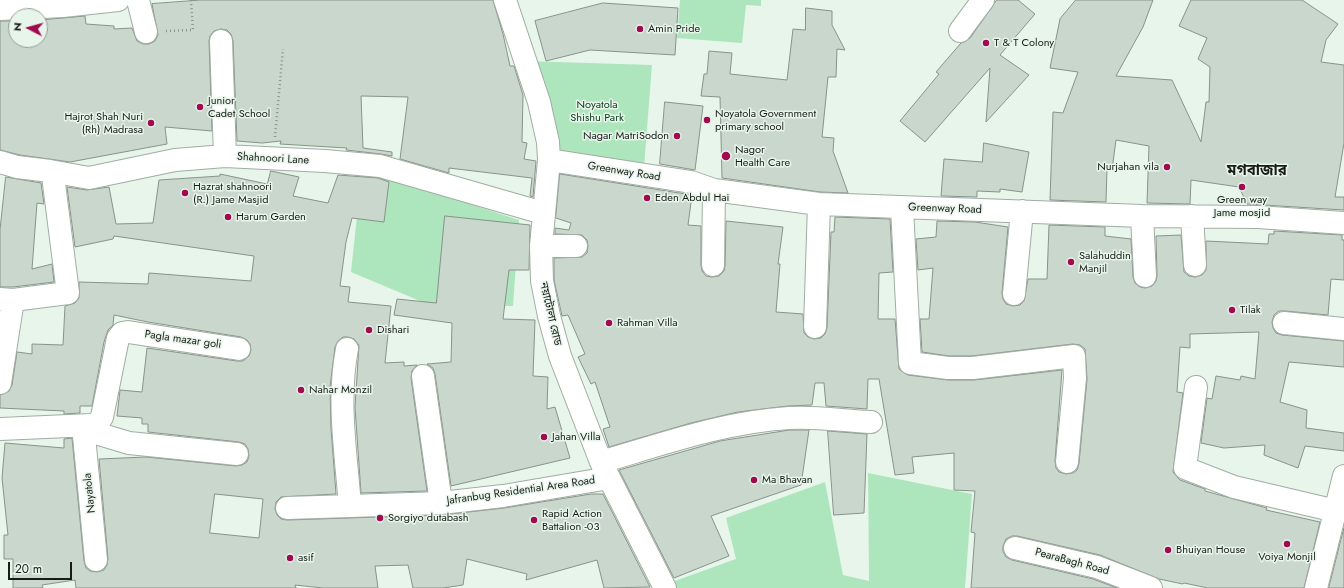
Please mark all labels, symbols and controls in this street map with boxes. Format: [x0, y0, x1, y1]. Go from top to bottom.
north arrow [8, 8, 48, 48]
text: N [9, 22, 25, 32]
place label: Amin Pride [648, 22, 700, 36]
marker: Amin Pride [635, 24, 645, 34]
place label: T & T Colony [994, 36, 1054, 50]
marker: T & T Colony [981, 38, 991, 48]
place label: Junior Cadet School [208, 94, 270, 120]
park label: Noyatola Shishu Park [570, 98, 624, 124]
marker: Junior Cadet School [195, 102, 205, 112]
place label: Noyatola Government primary school [715, 107, 816, 133]
place label: Hajrot Shah Nuri (Rh) Madrasa [64, 110, 143, 136]
marker: Noyatola Government primary school [702, 115, 712, 125]
marker: Hajrot Shah Nuri (Rh) Madrasa [146, 118, 156, 128]
place label: Nagar MatriSodon [583, 129, 669, 143]
marker: Nagar MatriSodon [672, 131, 682, 141]
place label: Nagor Health Care [735, 143, 790, 169]
marker: Nagor Health Care [720, 150, 732, 162]
street label: Shahnoori Lane [237, 151, 309, 167]
street label: Greenway Road [587, 160, 661, 184]
place label: Nurjahan vila [1097, 160, 1159, 174]
marker: Nurjahan vila [1162, 162, 1172, 172]
district label: মগবাজার [1227, 162, 1287, 180]
place label: Hazrat shahnoori (R.) Jame Masjid [193, 180, 272, 206]
marker: Green way Jame mosjid [1237, 182, 1247, 192]
marker: Hazrat shahnoori (R.) Jame Masjid [180, 188, 190, 198]
place label: Eden Abdul Hai [655, 191, 729, 205]
marker: Eden Abdul Hai [642, 193, 652, 203]
place label: Green way Jame mosjid [1214, 193, 1270, 219]
street label: Greenway Road [908, 201, 982, 217]
place label: Harum Garden [236, 210, 306, 224]
marker: Harum Garden [223, 212, 233, 222]
place label: Salahuddin Manjil [1079, 249, 1131, 275]
marker: Salahuddin Manjil [1066, 257, 1076, 267]
street label: নয়াটোলা রোড [536, 281, 564, 347]
place label: Tilak [1240, 303, 1261, 317]
marker: Tilak [1227, 305, 1237, 315]
place label: Rahman Villa [617, 316, 678, 330]
marker: Rahman Villa [604, 318, 614, 328]
place label: Dishari [377, 323, 409, 337]
marker: Dishari [364, 325, 374, 335]
street label: Pagla mazar goli [144, 328, 222, 352]
place label: Nahar Monzil [309, 383, 372, 397]
marker: Nahar Monzil [296, 385, 306, 395]
place label: Jahan Villa [552, 430, 601, 444]
marker: Jahan Villa [539, 432, 549, 442]
street label: Nayatola [81, 472, 99, 514]
place label: Ma Bhavan [762, 473, 813, 487]
street label: Jafranbug Residential Area Road [446, 474, 596, 508]
marker: Ma Bhavan [749, 475, 759, 485]
place label: Rapid Action Battalion -03 [542, 507, 602, 533]
place label: Sorgiyo dutabash [388, 511, 468, 525]
marker: Sorgiyo dutabash [375, 513, 385, 523]
marker: Rapid Action Battalion -03 [529, 515, 539, 525]
marker: Voiya Monjil [1282, 539, 1292, 549]
place label: Bhuiyan House [1176, 543, 1245, 557]
marker: Bhuiyan House [1163, 545, 1173, 555]
street label: PearaBagh Road [1033, 546, 1111, 578]
place label: Voiya Monjil [1258, 550, 1316, 564]
place label: asif [298, 551, 314, 565]
marker: asif [285, 553, 295, 563]
scale bar [10, 554, 74, 580]
text: 20 m [15, 560, 42, 578]

